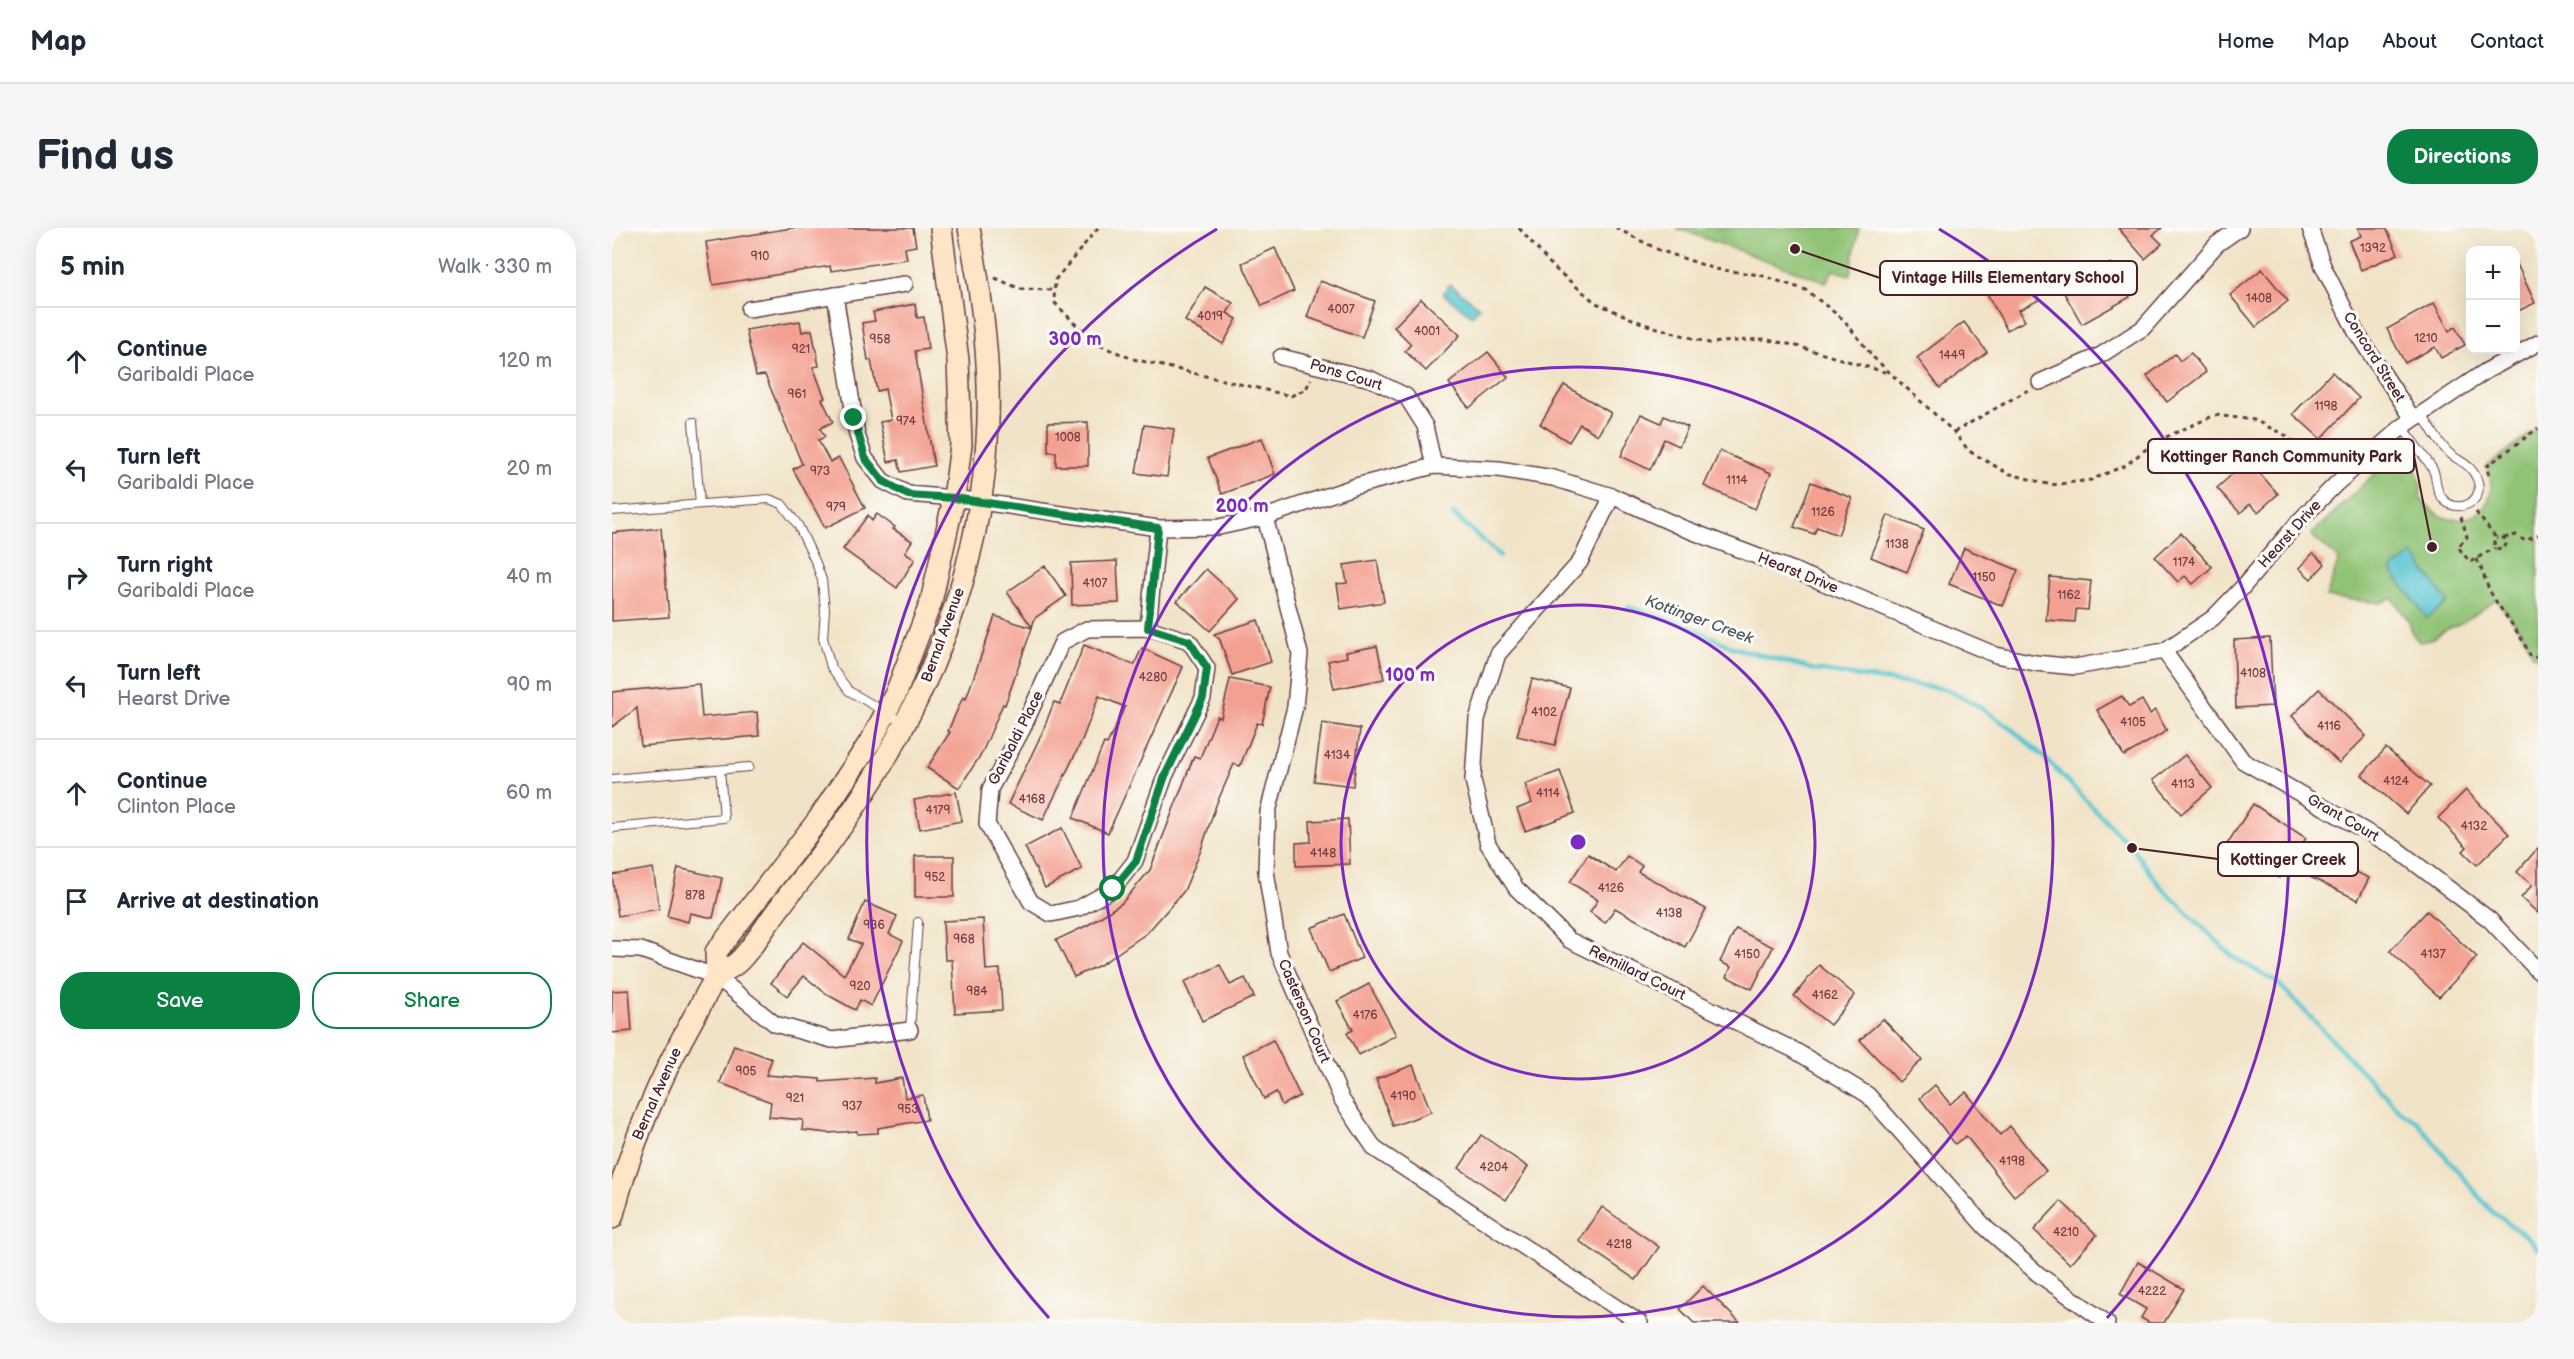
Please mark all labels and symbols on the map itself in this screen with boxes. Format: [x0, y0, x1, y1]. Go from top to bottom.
house number: 1392 [2360, 241, 2386, 256]
house number: 910 [751, 249, 769, 264]
callout: Vintage Hills Elementary School [1880, 261, 2137, 295]
text: Vintage Hills Elementary School [1892, 269, 2124, 288]
house number: 1408 [2246, 291, 2272, 306]
house number: 4007 [1327, 302, 1355, 317]
street label: Concord Street [2339, 308, 2410, 406]
house number: 4019 [1197, 309, 1223, 324]
house number: 4001 [1414, 324, 1440, 339]
text: 300 m [1048, 329, 1102, 350]
house number: 1210 [2414, 331, 2438, 346]
house number: 958 [870, 332, 890, 347]
house number: 921 [792, 342, 810, 357]
house number: 1449 [1939, 348, 1965, 363]
street label: Pons Court [1307, 355, 1385, 395]
house number: 961 [788, 387, 806, 402]
house number: 1198 [2314, 399, 2338, 414]
route end [840, 404, 866, 430]
house number: 974 [896, 414, 917, 429]
house number: 1008 [1055, 430, 1081, 445]
callout: Kottinger Ranch Community Park [2148, 439, 2414, 473]
text: Kottinger Ranch Community Park [2160, 448, 2403, 467]
house number: 973 [810, 464, 830, 479]
house number: 1114 [1726, 473, 1748, 488]
text: 200 m [1215, 496, 1269, 517]
street label: Hearst Drive [2254, 496, 2326, 572]
house number: 979 [826, 500, 846, 515]
house number: 1126 [1811, 505, 1835, 520]
house number: 1138 [1885, 537, 1909, 552]
street label: Hearst Drive [1755, 548, 1841, 598]
house number: 1174 [2173, 555, 2196, 570]
house number: 1150 [1972, 570, 1996, 585]
house number: 4107 [1083, 576, 1108, 591]
street label: Bernal Avenue [917, 585, 969, 685]
house number: 1162 [2057, 588, 2081, 603]
water label: Kottinger Creek [1642, 592, 1757, 649]
text: 100 m [1385, 665, 1435, 686]
house number: 4108 [2240, 666, 2266, 681]
house number: 4280 [1139, 670, 1167, 685]
street label: Garibaldi Place [984, 688, 1048, 788]
house number: 4102 [1531, 705, 1557, 720]
house number: 4105 [2120, 715, 2146, 730]
house number: 4116 [2317, 719, 2341, 734]
house number: 4134 [1324, 748, 1351, 763]
house number: 4124 [2383, 774, 2410, 789]
house number: 4113 [2171, 777, 2195, 792]
house number: 4114 [1536, 786, 1561, 801]
street label: Grant Court [2304, 790, 2383, 846]
house number: 4168 [1019, 792, 1045, 807]
house number: 4179 [926, 803, 950, 818]
house number: 4132 [2461, 819, 2487, 834]
centre of rings [1568, 832, 1588, 852]
callout: Kottinger Creek [2218, 842, 2358, 876]
house number: 4148 [1310, 846, 1336, 861]
text: Kottinger Creek [2230, 851, 2347, 870]
house number: 952 [925, 870, 945, 885]
route start [1099, 875, 1125, 901]
house number: 4126 [1598, 881, 1624, 896]
house number: 878 [685, 888, 705, 903]
house number: 4138 [1656, 906, 1682, 921]
house number: 936 [863, 918, 885, 933]
house number: 968 [953, 932, 975, 947]
street label: Remillard Court [1585, 941, 1689, 1005]
house number: 4150 [1734, 947, 1760, 962]
house number: 4137 [2420, 947, 2446, 962]
street label: Casterson Court [1274, 956, 1335, 1066]
house number: 920 [849, 979, 871, 994]
house number: 984 [966, 984, 988, 999]
house number: 4162 [1812, 988, 1838, 1003]
house number: 4176 [1352, 1008, 1378, 1023]
street label: Bernal Avenue [628, 1045, 686, 1143]
house number: 905 [736, 1064, 757, 1079]
house number: 4190 [1390, 1089, 1416, 1104]
house number: 921 [786, 1091, 804, 1106]
house number: 937 [842, 1099, 862, 1114]
house number: 953 [897, 1102, 919, 1117]
house number: 4198 [1999, 1154, 2025, 1169]
house number: 4204 [1480, 1160, 1509, 1175]
house number: 4210 [2053, 1225, 2079, 1240]
house number: 4218 [1606, 1237, 1632, 1252]
house number: 4222 [2138, 1284, 2166, 1299]

